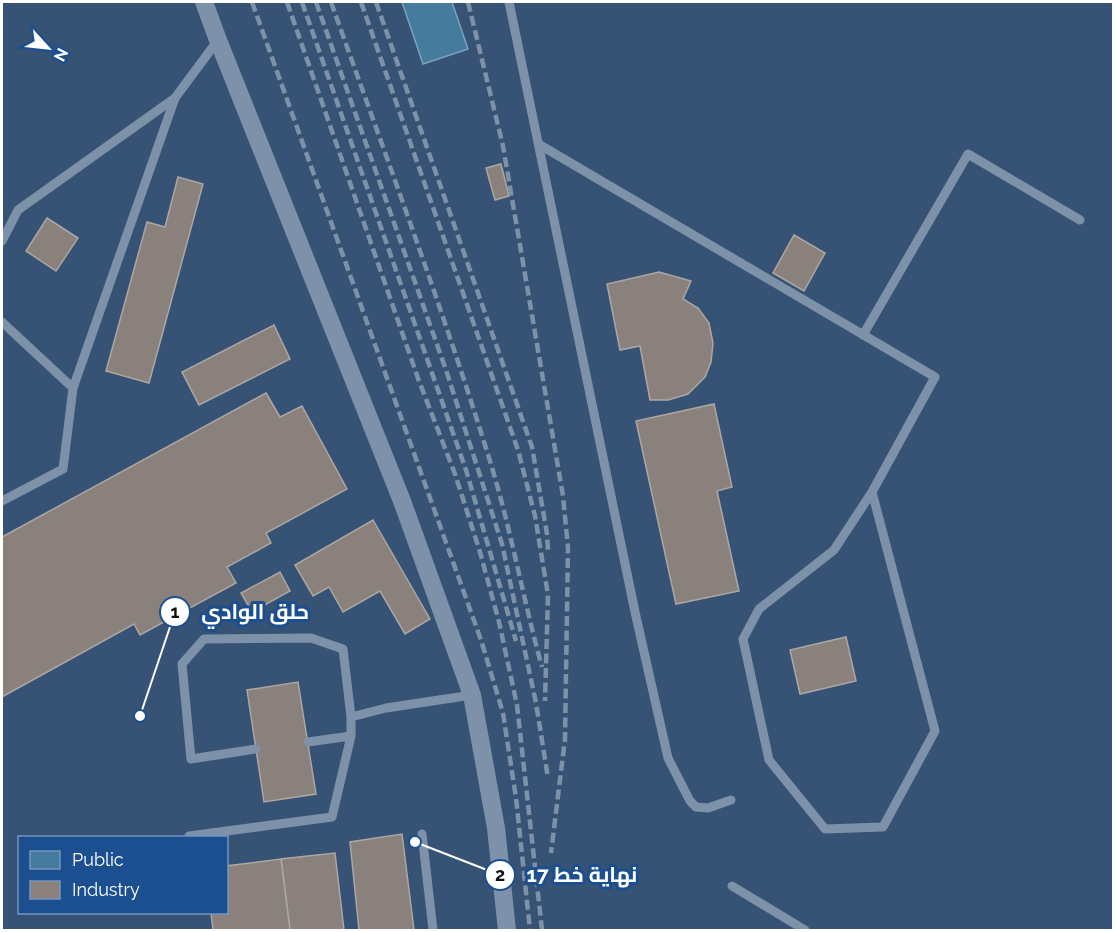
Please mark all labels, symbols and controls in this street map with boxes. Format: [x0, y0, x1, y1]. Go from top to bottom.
north arrow [18, 18, 78, 78]
text: N [50, 45, 72, 64]
callout: حلق الوادي [160, 592, 321, 631]
text: حلق الوادي [201, 599, 309, 629]
text: 1 [171, 601, 180, 622]
legend [18, 836, 228, 914]
text: Public [72, 849, 124, 870]
callout: 17 نهاية خط [485, 856, 650, 895]
text: 17 نهاية خط [527, 862, 637, 888]
text: 2 [495, 864, 505, 885]
text: Industry [72, 879, 140, 900]

